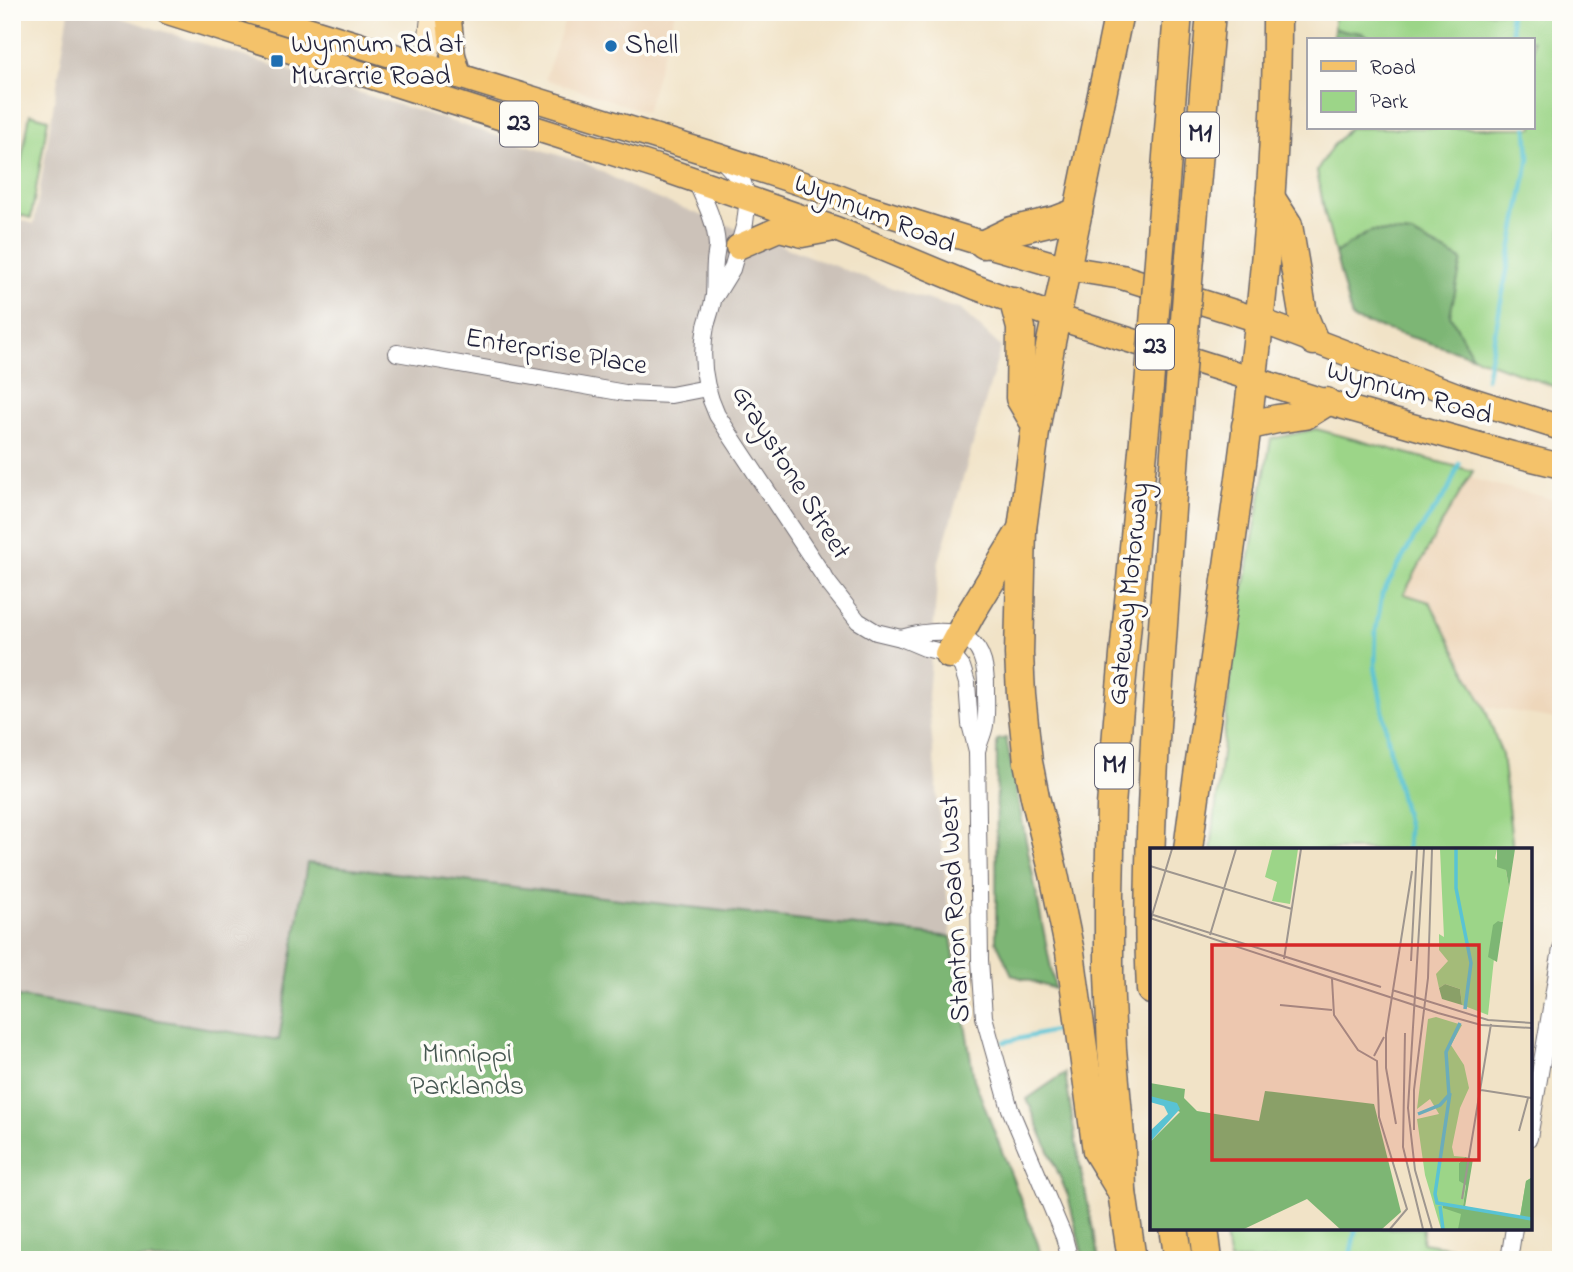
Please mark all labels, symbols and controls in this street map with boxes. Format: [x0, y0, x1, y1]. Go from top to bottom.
place label: Wynnum Rd at Murarrie Road [291, 25, 463, 98]
place label: Shell [625, 26, 678, 67]
marker: Shell [603, 38, 619, 54]
legend [1307, 38, 1534, 130]
marker: Wynnum Rd at Murarrie Road [269, 53, 285, 69]
text: Road [1370, 54, 1416, 84]
text: Park [1370, 88, 1409, 118]
road number: 23 [500, 102, 538, 146]
road number: M1 [1181, 112, 1219, 158]
street label: Wynnum Road [787, 164, 961, 266]
street label: Enterprise Place [462, 318, 650, 388]
road number: 23 [1136, 324, 1174, 370]
street label: Wynnum Road [1321, 351, 1497, 437]
street label: Graystone Street [720, 378, 860, 568]
street label: Gateway Motorway [1098, 480, 1162, 708]
road number: M1 [1095, 744, 1133, 788]
street label: Stanton Road West [930, 795, 982, 1023]
inset map [1150, 848, 1531, 1230]
park label: Minnippi Parklands [410, 1035, 524, 1108]

